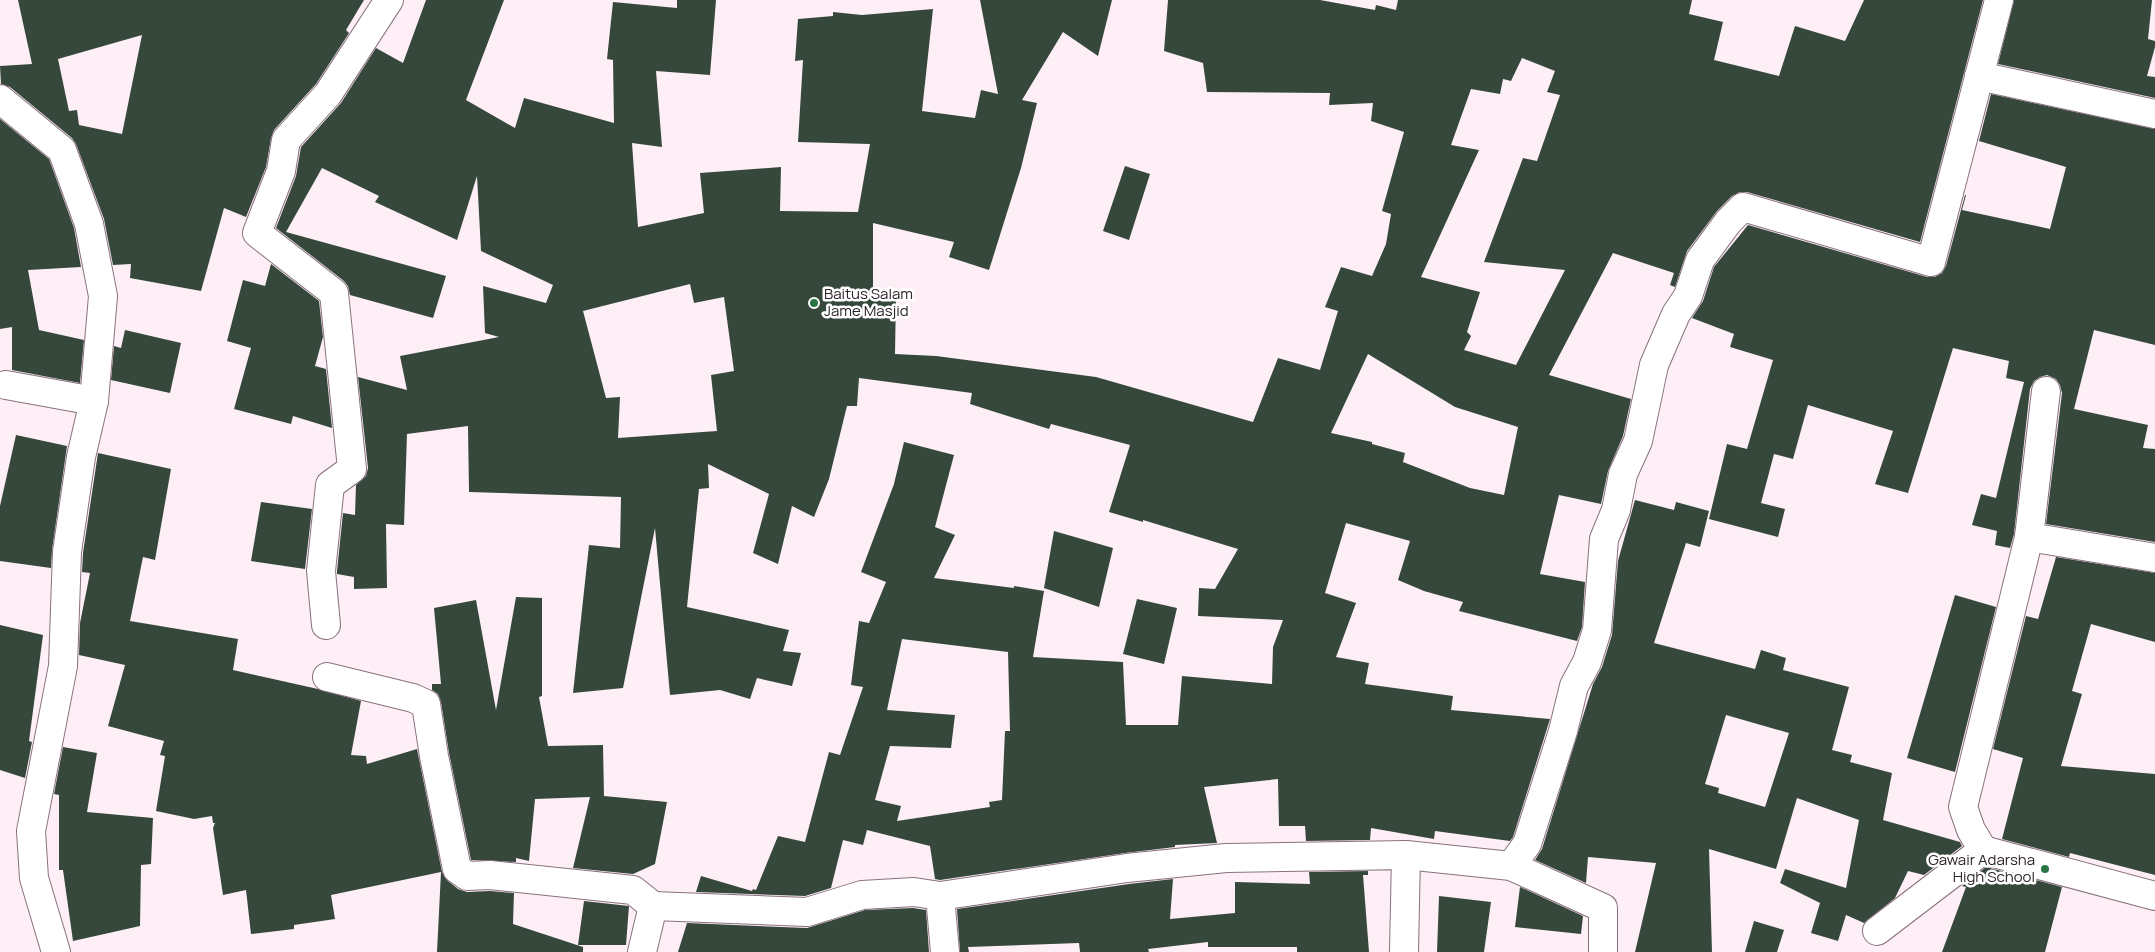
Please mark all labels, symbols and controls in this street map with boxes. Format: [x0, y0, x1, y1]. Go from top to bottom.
place label: Baitus Salam Jame Masjid [824, 283, 913, 321]
marker: Baitus Salam Jame Masjid [808, 297, 820, 309]
place label: Gawair Adarsha High School [1928, 849, 2035, 887]
marker: Gawair Adarsha High School [2039, 863, 2051, 875]

